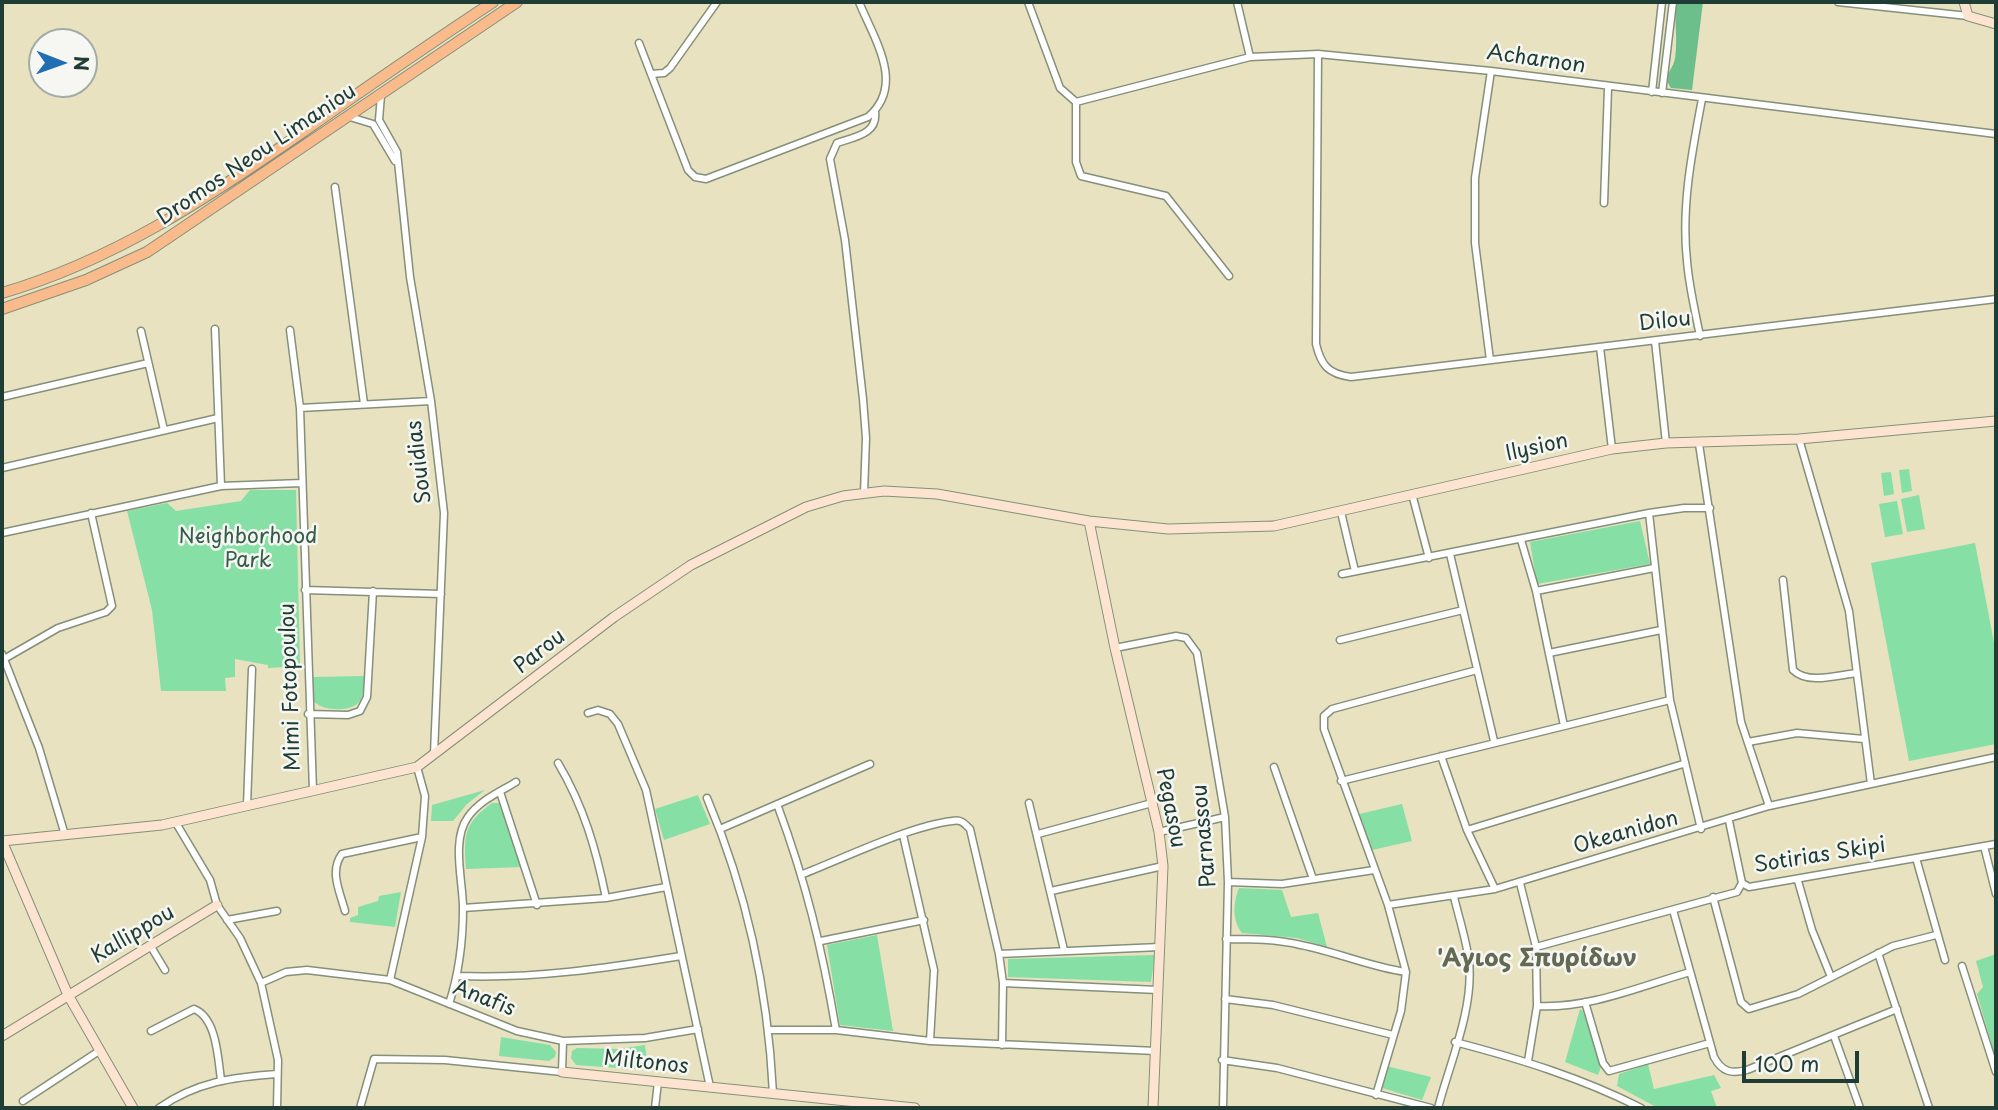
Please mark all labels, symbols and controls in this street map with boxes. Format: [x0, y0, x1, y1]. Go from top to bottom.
north arrow [28, 28, 98, 98]
street label: Acharnon [1485, 41, 1587, 79]
text: N [68, 56, 96, 71]
street label: Dromos Neou Limaniou [153, 79, 361, 231]
street label: Dilou [1638, 307, 1692, 337]
street label: Souidias [402, 419, 438, 505]
street label: Ilysion [1503, 429, 1571, 467]
park label: Neighborhood Park [179, 524, 317, 574]
street label: Mimi Fotopoulou [275, 603, 307, 771]
street label: Parou [509, 624, 571, 680]
street label: Pegasou [1150, 766, 1190, 850]
street label: Parnassou [1188, 783, 1222, 889]
street label: Okeanidon [1571, 806, 1681, 860]
street label: Sotirias Skipi [1752, 833, 1888, 879]
street label: Kallippou [87, 900, 179, 970]
district label: 'Αγιος Σπυρίδων [1437, 945, 1637, 973]
street label: Anafis [449, 976, 519, 1022]
scale bar [1746, 1036, 1863, 1080]
street label: Miltonos [602, 1046, 690, 1080]
text: 100 m [1755, 1047, 1819, 1079]

